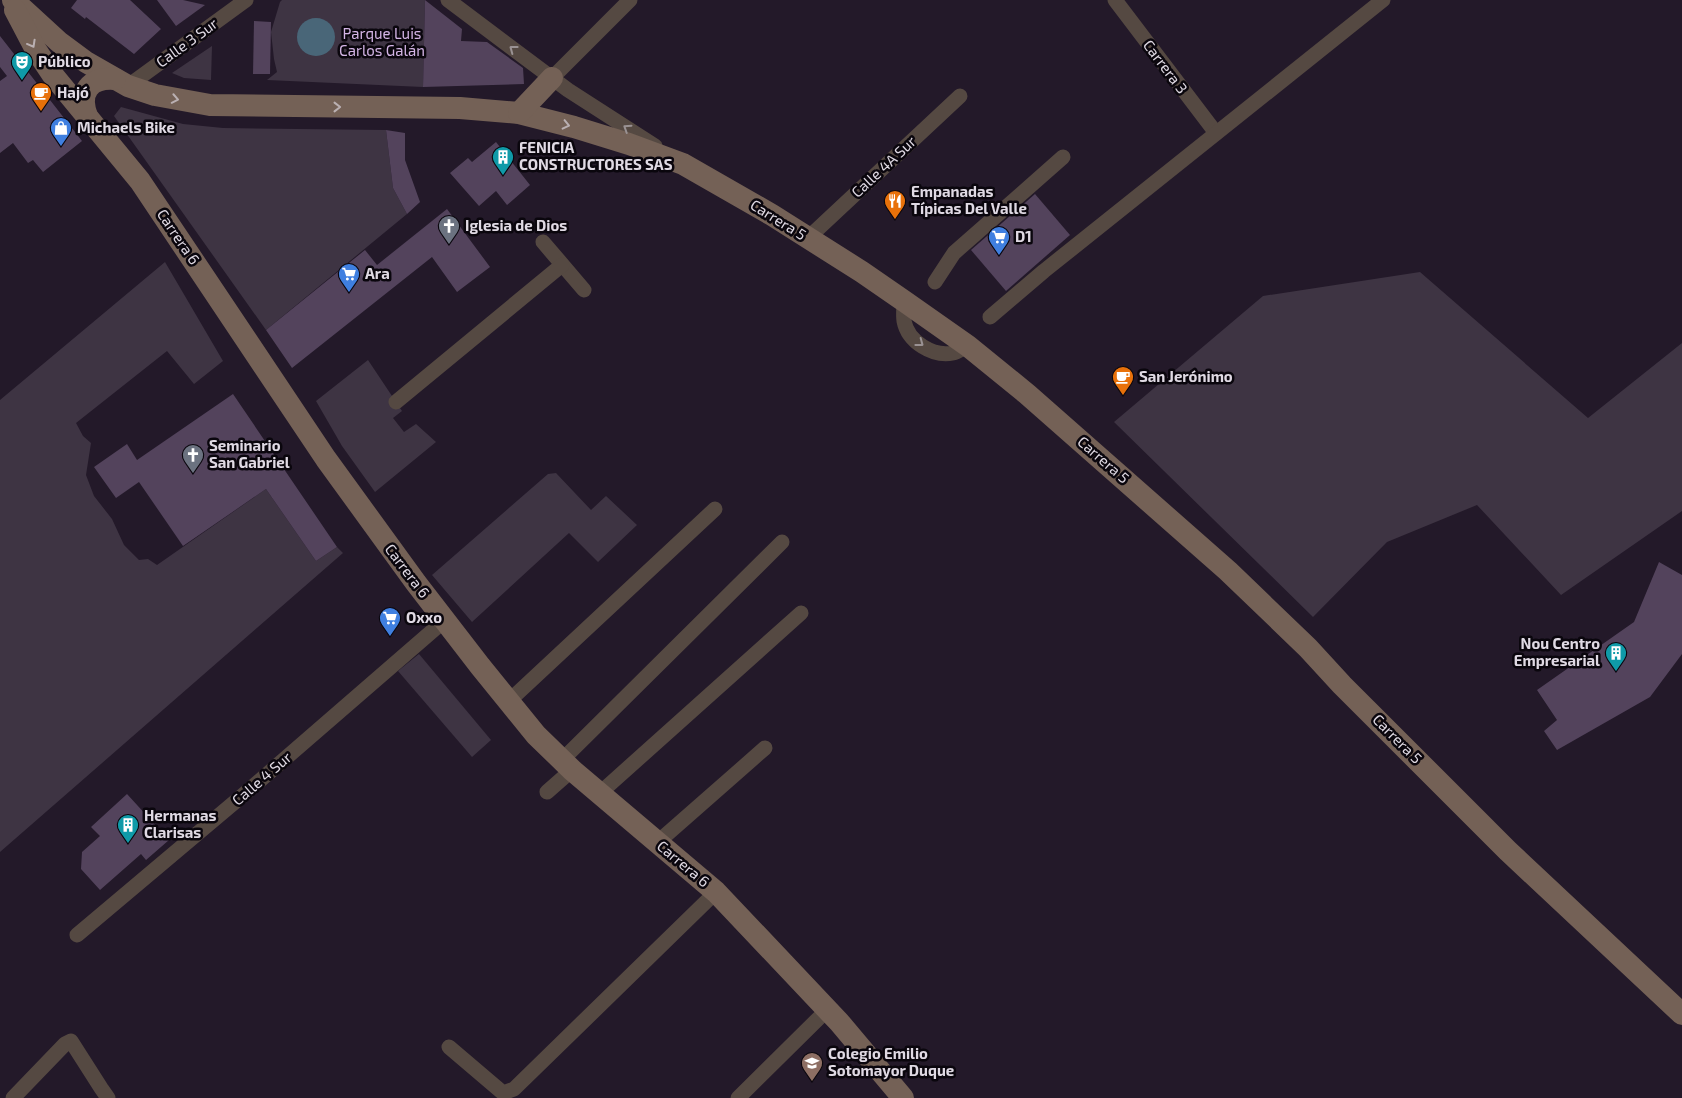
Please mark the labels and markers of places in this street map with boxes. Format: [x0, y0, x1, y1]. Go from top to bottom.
theatre icon: Público [10, 50, 34, 81]
place label: Público [38, 52, 91, 70]
cafe icon: Hajó [29, 81, 53, 112]
place label: Hajó [57, 83, 89, 101]
shop icon: Michaels Bike [49, 116, 73, 147]
place label: Michaels Bike [77, 118, 175, 136]
place label: FENICIA CONSTRUCTORES SAS [519, 138, 673, 173]
building icon: FENICIA CONSTRUCTORES SAS [491, 145, 515, 176]
place label: Empanadas Típicas Del Valle [911, 182, 1027, 217]
restaurant icon: Empanadas Típicas Del Valle [883, 189, 907, 220]
church icon: Iglesia de Dios [437, 214, 461, 245]
place label: Iglesia de Dios [465, 216, 567, 234]
supermarket icon: D1 [987, 225, 1011, 256]
place label: D1 [1015, 227, 1032, 245]
supermarket icon: Ara [337, 262, 361, 293]
place label: Ara [365, 264, 390, 282]
cafe icon: San Jerónimo [1111, 365, 1135, 396]
place label: San Jerónimo [1139, 367, 1233, 385]
place label: Seminario San Gabriel [209, 436, 290, 471]
church icon: Seminario San Gabriel [181, 443, 205, 474]
supermarket icon: Oxxo [378, 606, 402, 637]
place label: Oxxo [406, 608, 442, 626]
place label: Nou Centro Empresarial [1514, 634, 1600, 669]
building icon: Nou Centro Empresarial [1604, 641, 1628, 672]
place label: Hermanas Clarisas [144, 806, 217, 841]
building icon: Hermanas Clarisas [116, 813, 140, 844]
place label: Colegio Emilio Sotomayor Duque [828, 1044, 954, 1080]
school or university icon: Colegio Emilio Sotomayor Duque [800, 1051, 824, 1082]

